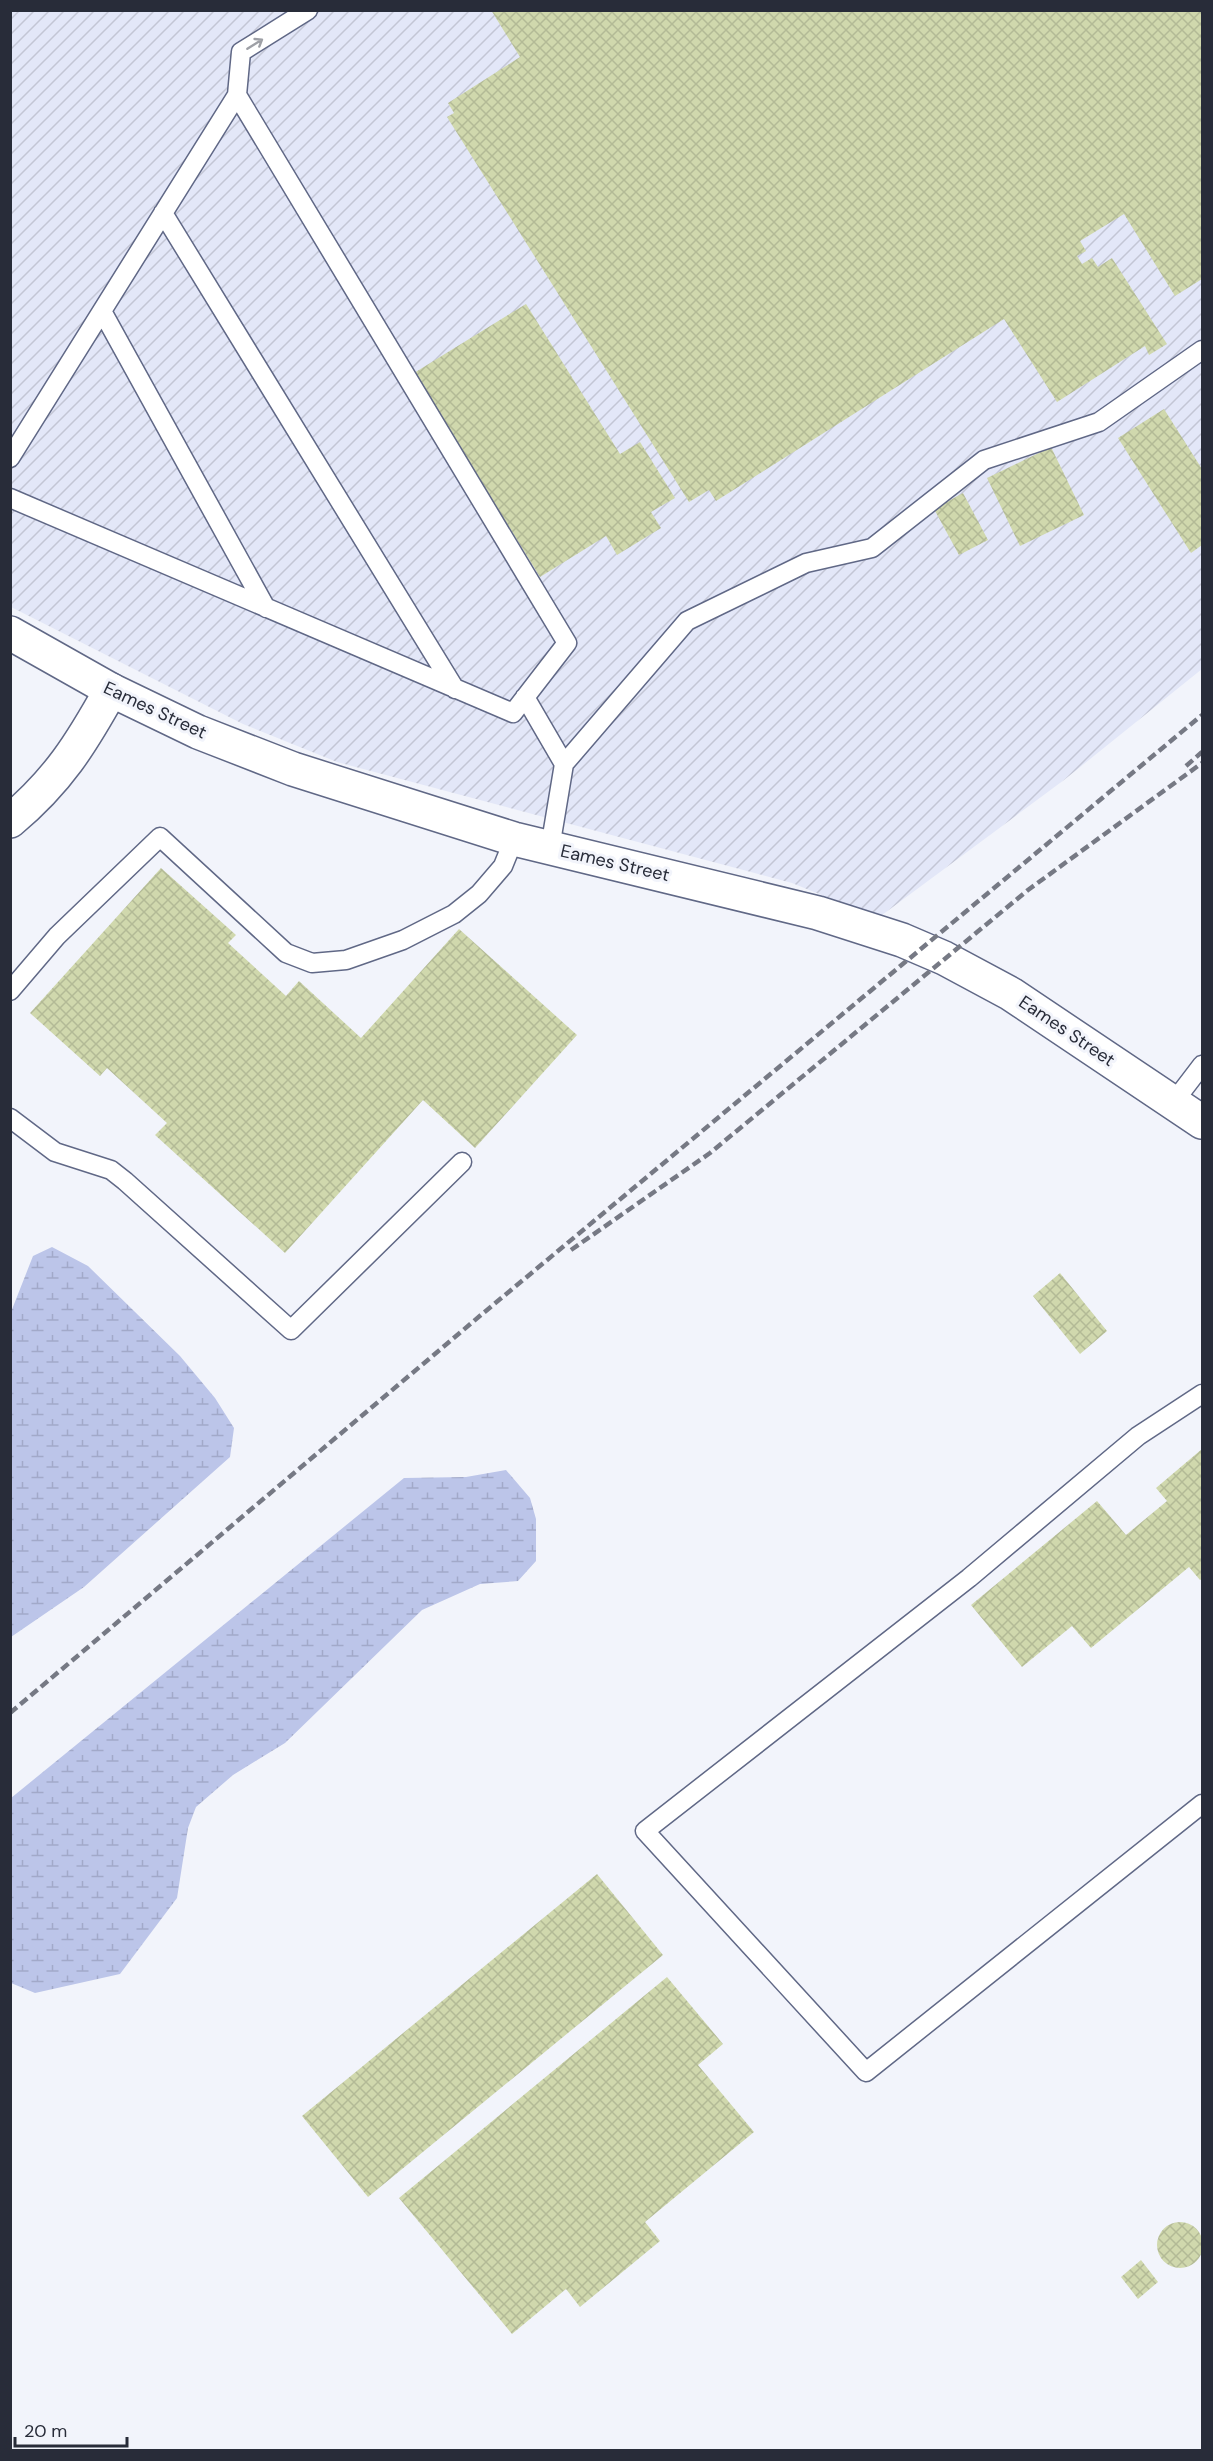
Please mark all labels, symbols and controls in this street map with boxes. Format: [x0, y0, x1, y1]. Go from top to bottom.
one-way arrow [246, 38, 262, 50]
street label: Eames Street [100, 676, 210, 744]
street label: Eames Street [558, 839, 672, 887]
street label: Eames Street [1014, 990, 1120, 1072]
scale bar [15, 2410, 128, 2448]
text: 20 m [24, 2419, 67, 2443]

